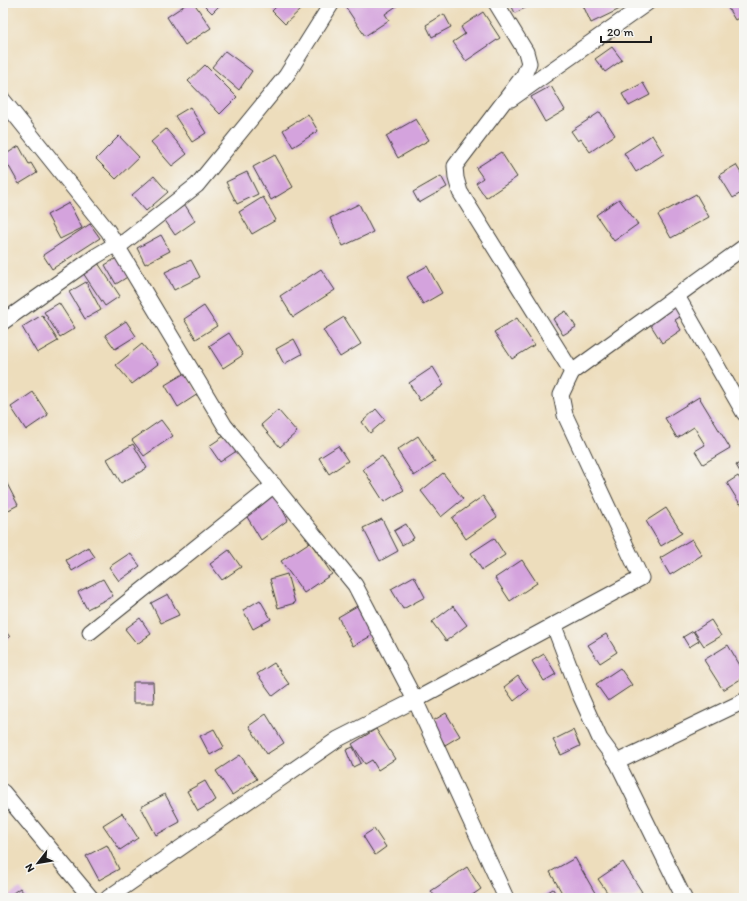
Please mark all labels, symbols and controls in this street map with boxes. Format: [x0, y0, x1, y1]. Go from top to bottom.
scale bar [601, 18, 651, 44]
text: 20 m [607, 25, 634, 39]
north arrow [18, 843, 58, 883]
text: N [22, 861, 37, 874]

